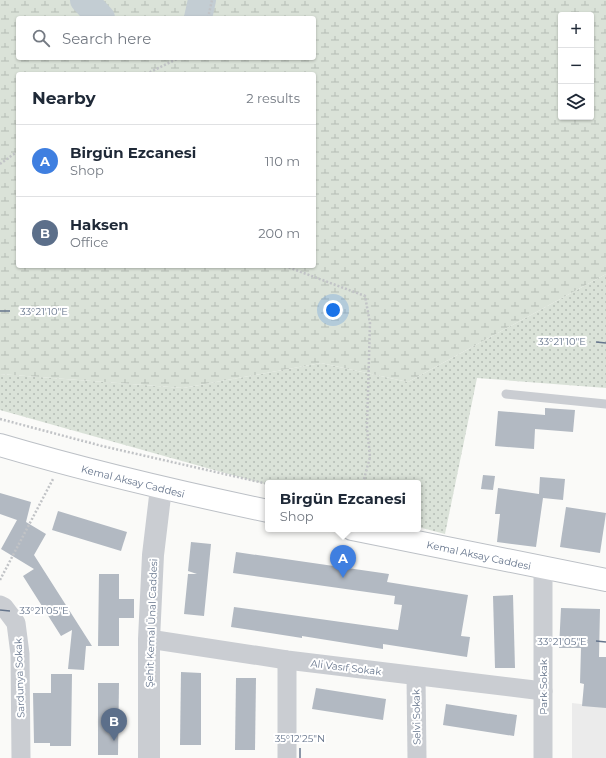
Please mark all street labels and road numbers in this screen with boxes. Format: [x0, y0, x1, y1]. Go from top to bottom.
street label: Kemal Aksay Caddesi [80, 462, 186, 501]
street label: Kemal Aksay Caddesi [425, 538, 532, 573]
street label: Şehit Kemal Ünal Caddesi [143, 558, 160, 688]
street label: Sardunya Sokak [12, 638, 27, 718]
street label: Ali Vasıf Sokak [310, 657, 382, 678]
street label: Park Sokak [537, 659, 550, 715]
street label: Selvi Sokak [410, 689, 423, 745]

